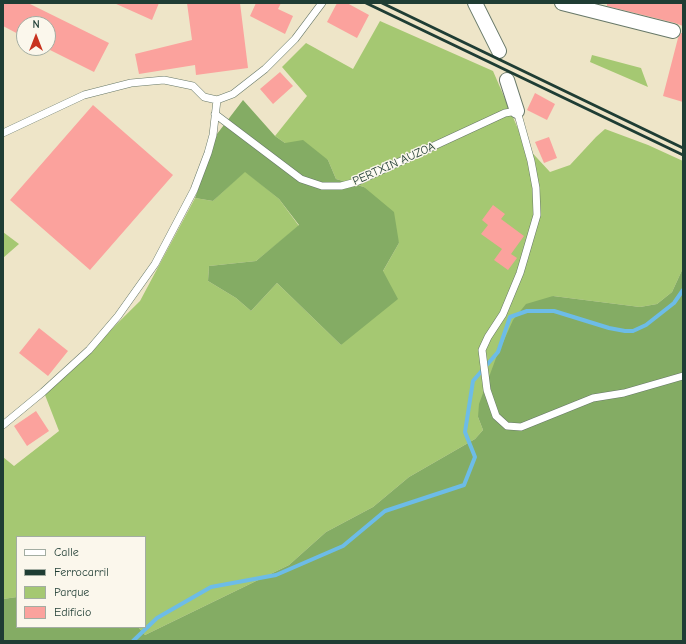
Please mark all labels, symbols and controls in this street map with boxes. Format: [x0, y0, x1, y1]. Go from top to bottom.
north arrow [16, 16, 56, 56]
text: N [32, 18, 40, 31]
street label: PERTXIN AUZOA [351, 139, 437, 189]
legend [16, 536, 146, 628]
text: Calle [54, 545, 79, 559]
text: Ferrocarril [54, 565, 109, 579]
text: Parque [54, 585, 89, 599]
text: Edificio [54, 605, 91, 619]

